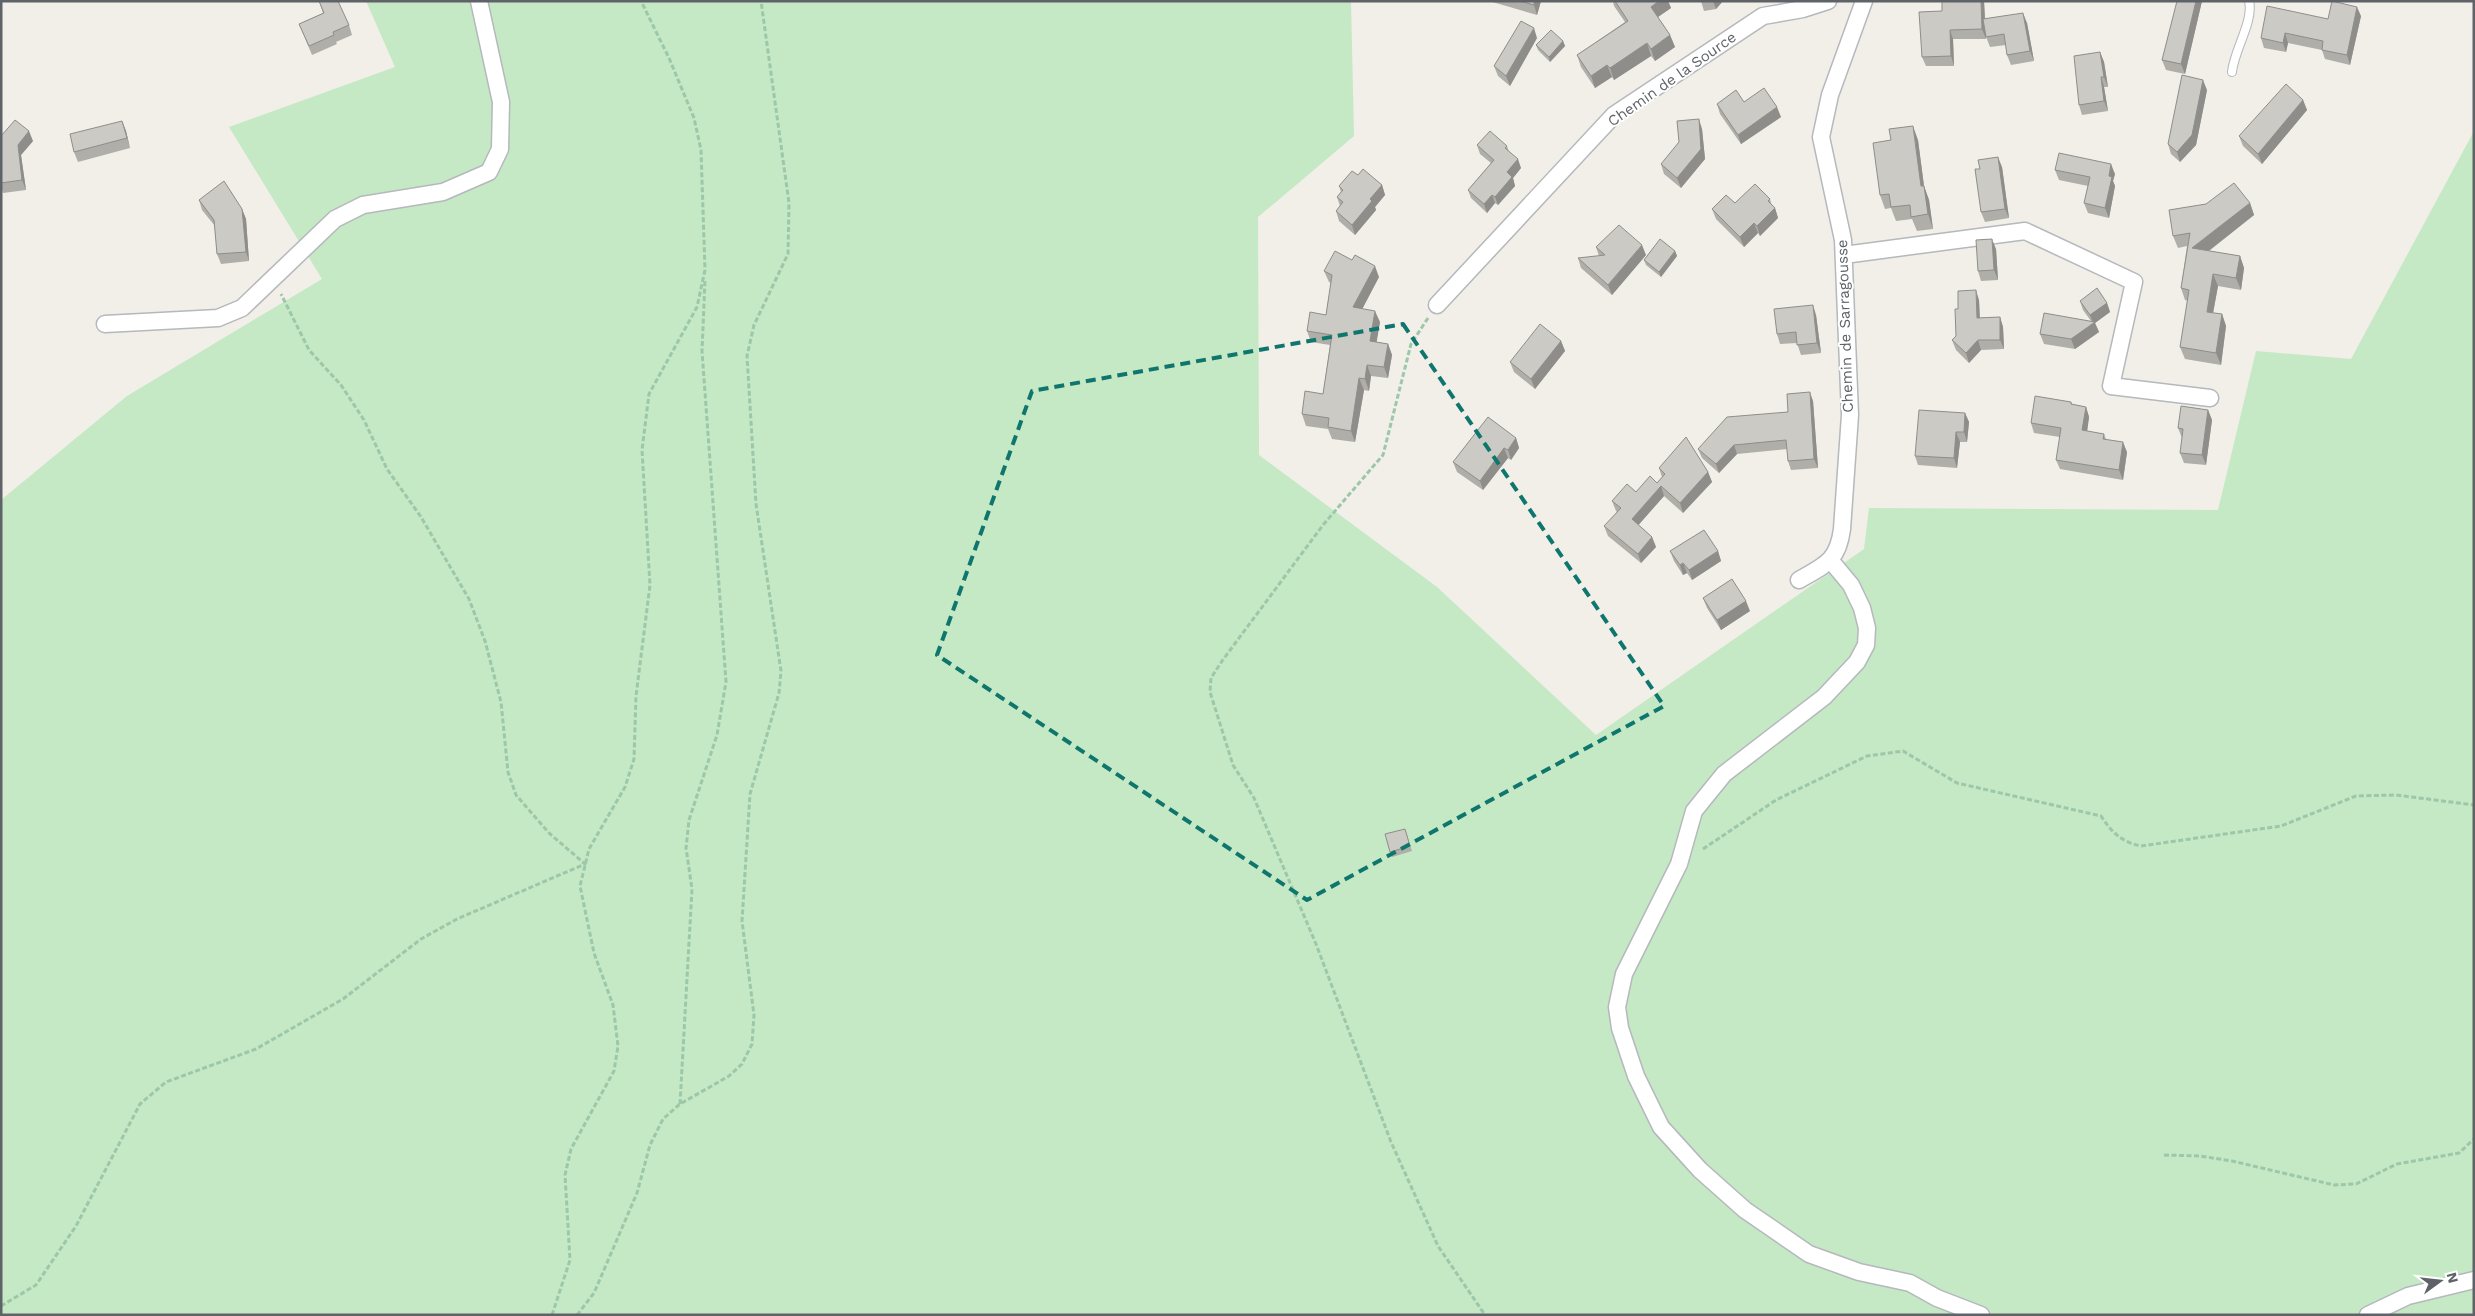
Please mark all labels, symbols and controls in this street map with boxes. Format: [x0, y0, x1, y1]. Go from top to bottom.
street label: Chemin de la Source [1604, 28, 1740, 130]
street label: Chemin de Sarragousse [1833, 239, 1857, 413]
north arrow [2415, 1256, 2465, 1306]
text: N [2443, 1271, 2462, 1285]

